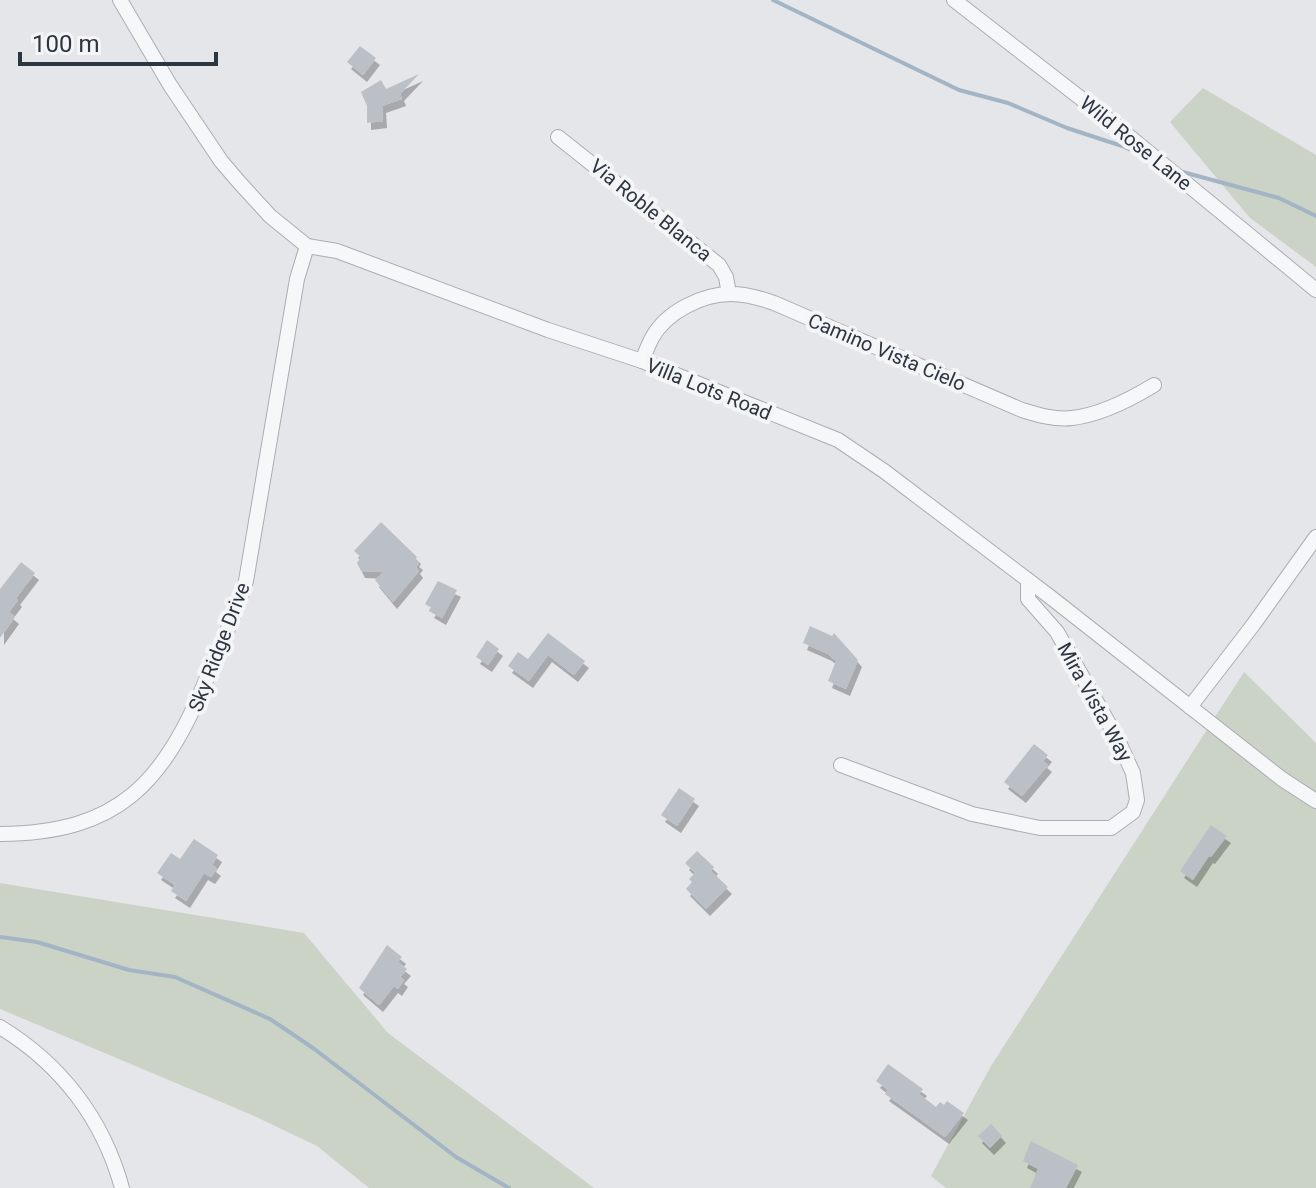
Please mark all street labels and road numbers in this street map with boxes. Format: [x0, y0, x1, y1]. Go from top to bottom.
street label: Wild Rose Lane [1075, 91, 1197, 195]
street label: Via Roble Blanca [585, 154, 717, 266]
street label: Camino Vista Cielo [805, 308, 969, 396]
street label: Villa Lots Road [643, 353, 775, 425]
street label: Sky Ridge Drive [183, 579, 255, 715]
street label: Mira Vista Way [1052, 638, 1138, 766]

